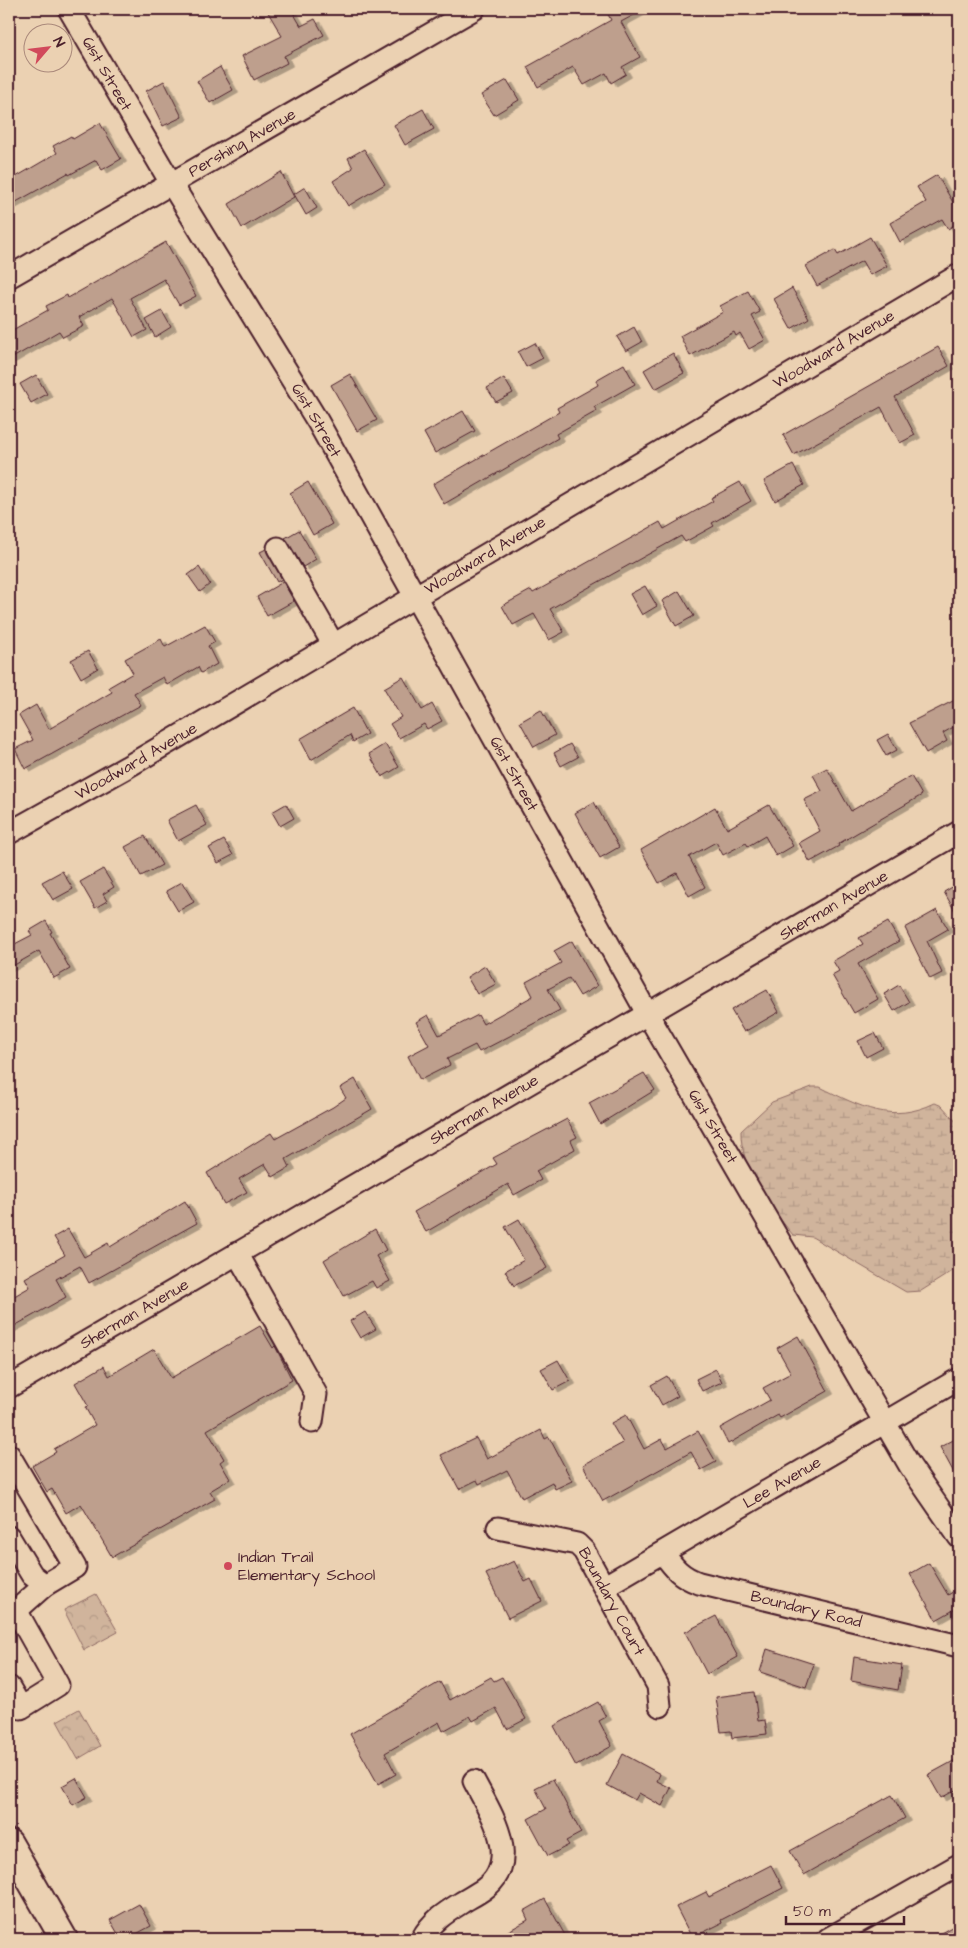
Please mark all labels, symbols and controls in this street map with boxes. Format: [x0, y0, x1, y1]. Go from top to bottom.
north arrow [22, 22, 72, 72]
street label: 61st Street [77, 33, 138, 115]
text: N [48, 34, 70, 51]
street label: Pershing Avenue [184, 103, 300, 182]
street label: Woodward Avenue [769, 305, 899, 394]
street label: 61st Street [286, 379, 347, 462]
street label: Woodward Avenue [420, 511, 550, 600]
street label: Woodward Avenue [71, 717, 201, 805]
street label: 61st Street [484, 733, 544, 816]
street label: Sherman Avenue [775, 865, 892, 946]
street label: Sherman Avenue [425, 1069, 543, 1150]
street label: 61st Street [683, 1085, 743, 1168]
street label: Sherman Avenue [76, 1273, 193, 1354]
street label: Lee Avenue [739, 1451, 825, 1514]
street label: Boundary Court [573, 1543, 651, 1660]
place label: Indian Trail Elementary School [238, 1546, 375, 1587]
marker: Indian Trail Elementary School [222, 1560, 234, 1572]
street label: Boundary Road [748, 1585, 864, 1633]
scale bar [786, 1893, 903, 1925]
text: 50 m [793, 1901, 831, 1922]

